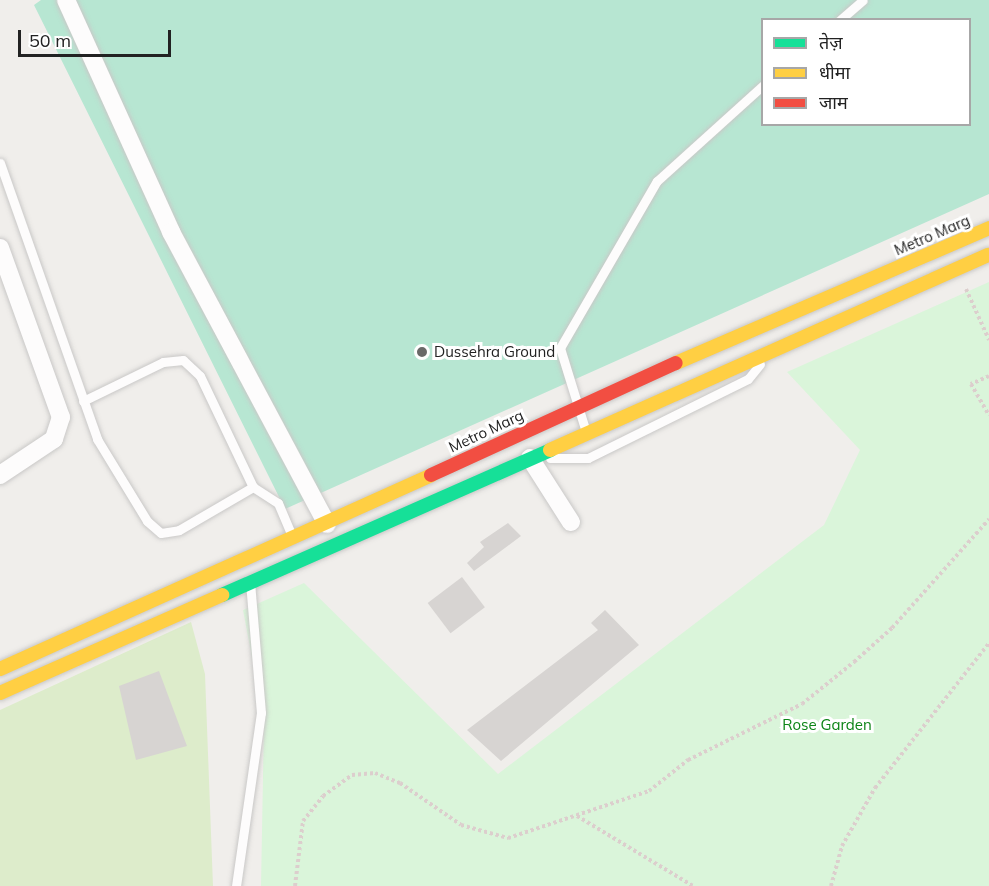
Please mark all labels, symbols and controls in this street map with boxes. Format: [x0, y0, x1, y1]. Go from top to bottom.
scale bar [21, 18, 174, 56]
legend [761, 18, 971, 126]
text: 50 m [29, 29, 71, 52]
text: तेज़ [819, 31, 843, 54]
text: धीमा [819, 61, 850, 84]
text: जाम [819, 91, 848, 114]
street label: Metro Marg [891, 211, 973, 259]
place label: Dussehra Ground [434, 343, 555, 361]
marker: Dussehra Ground [415, 345, 429, 359]
street label: Metro Marg [446, 406, 526, 456]
park label: Rose Garden [782, 716, 872, 734]

